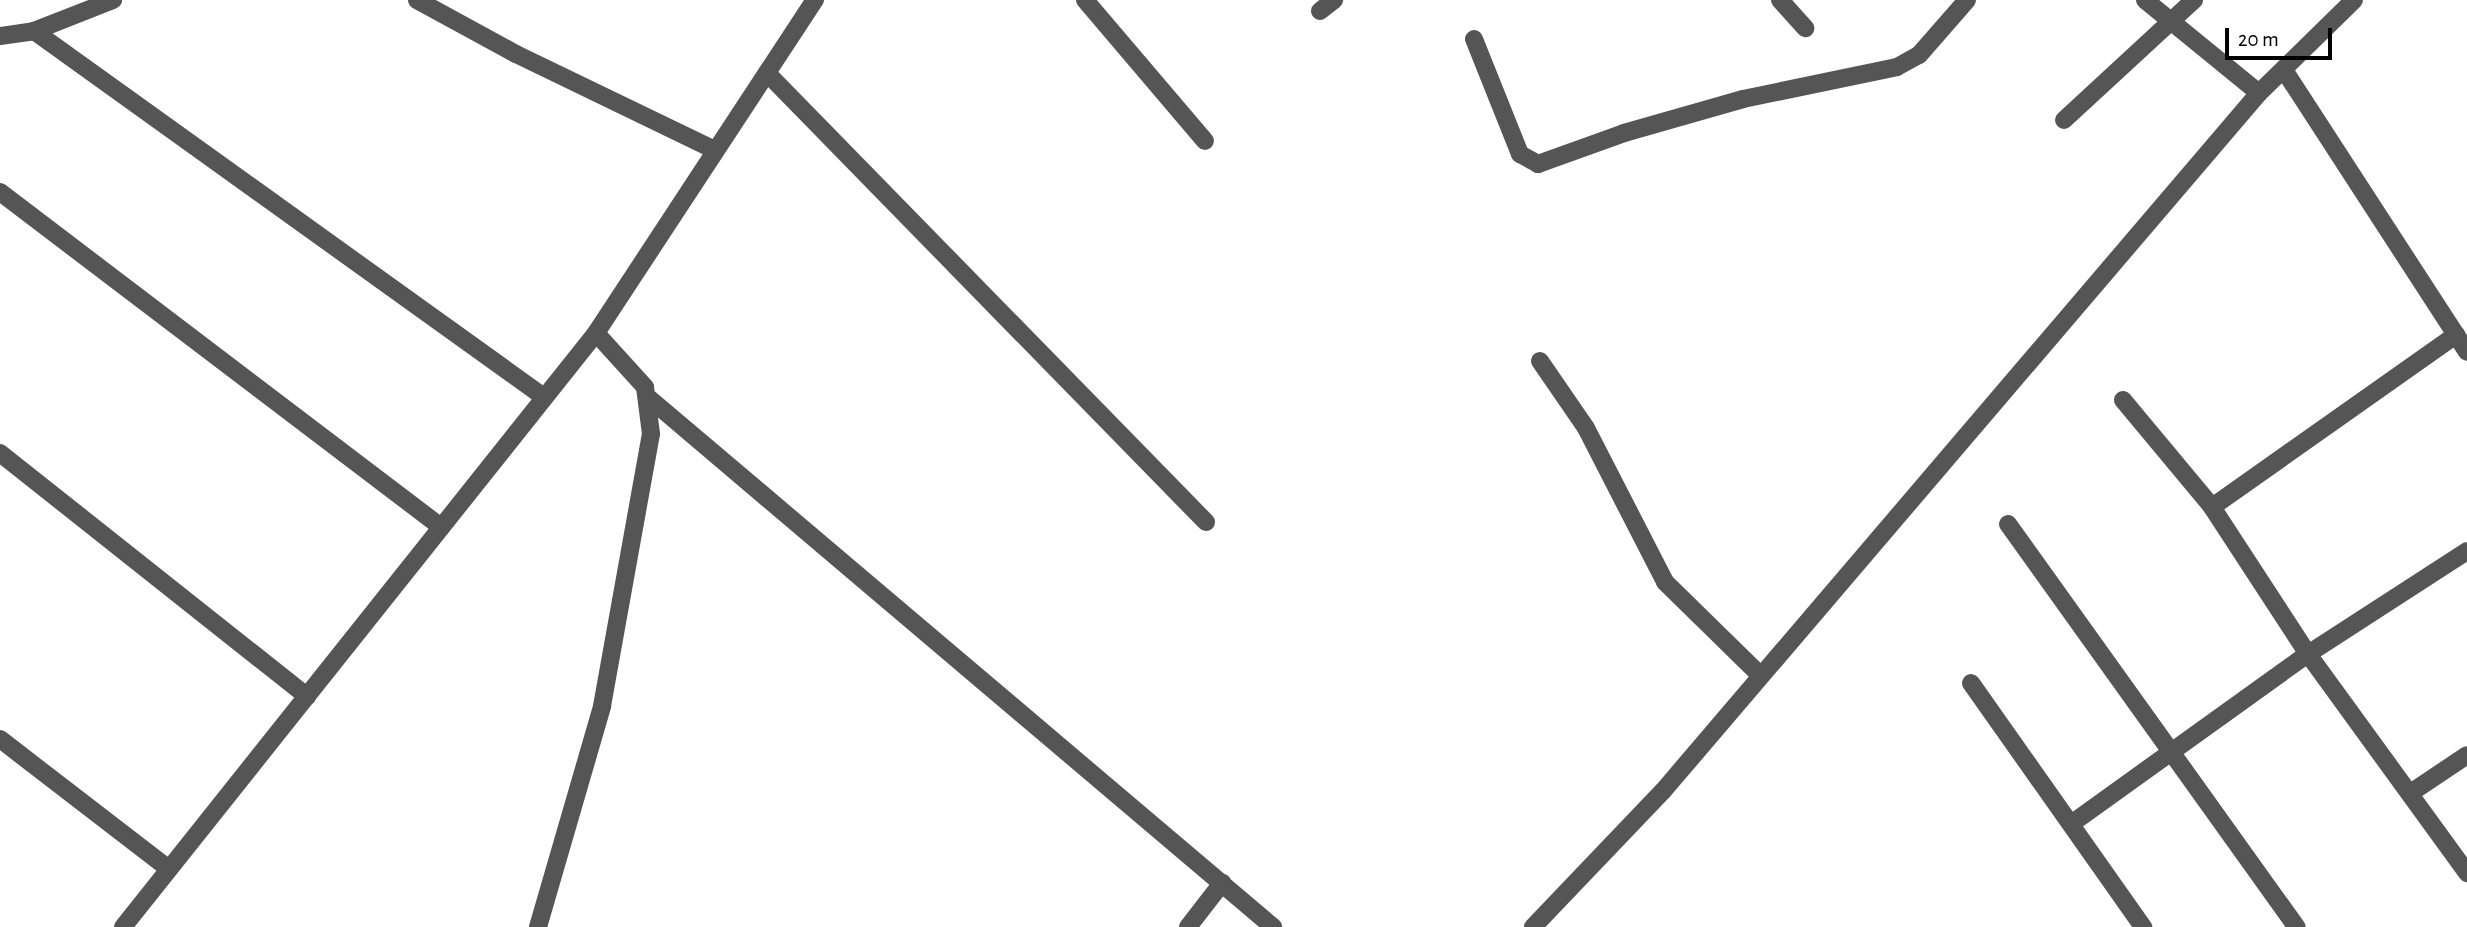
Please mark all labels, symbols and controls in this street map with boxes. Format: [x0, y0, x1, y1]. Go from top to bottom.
scale bar [2229, 14, 2336, 58]
text: 20 m [2238, 29, 2279, 50]

